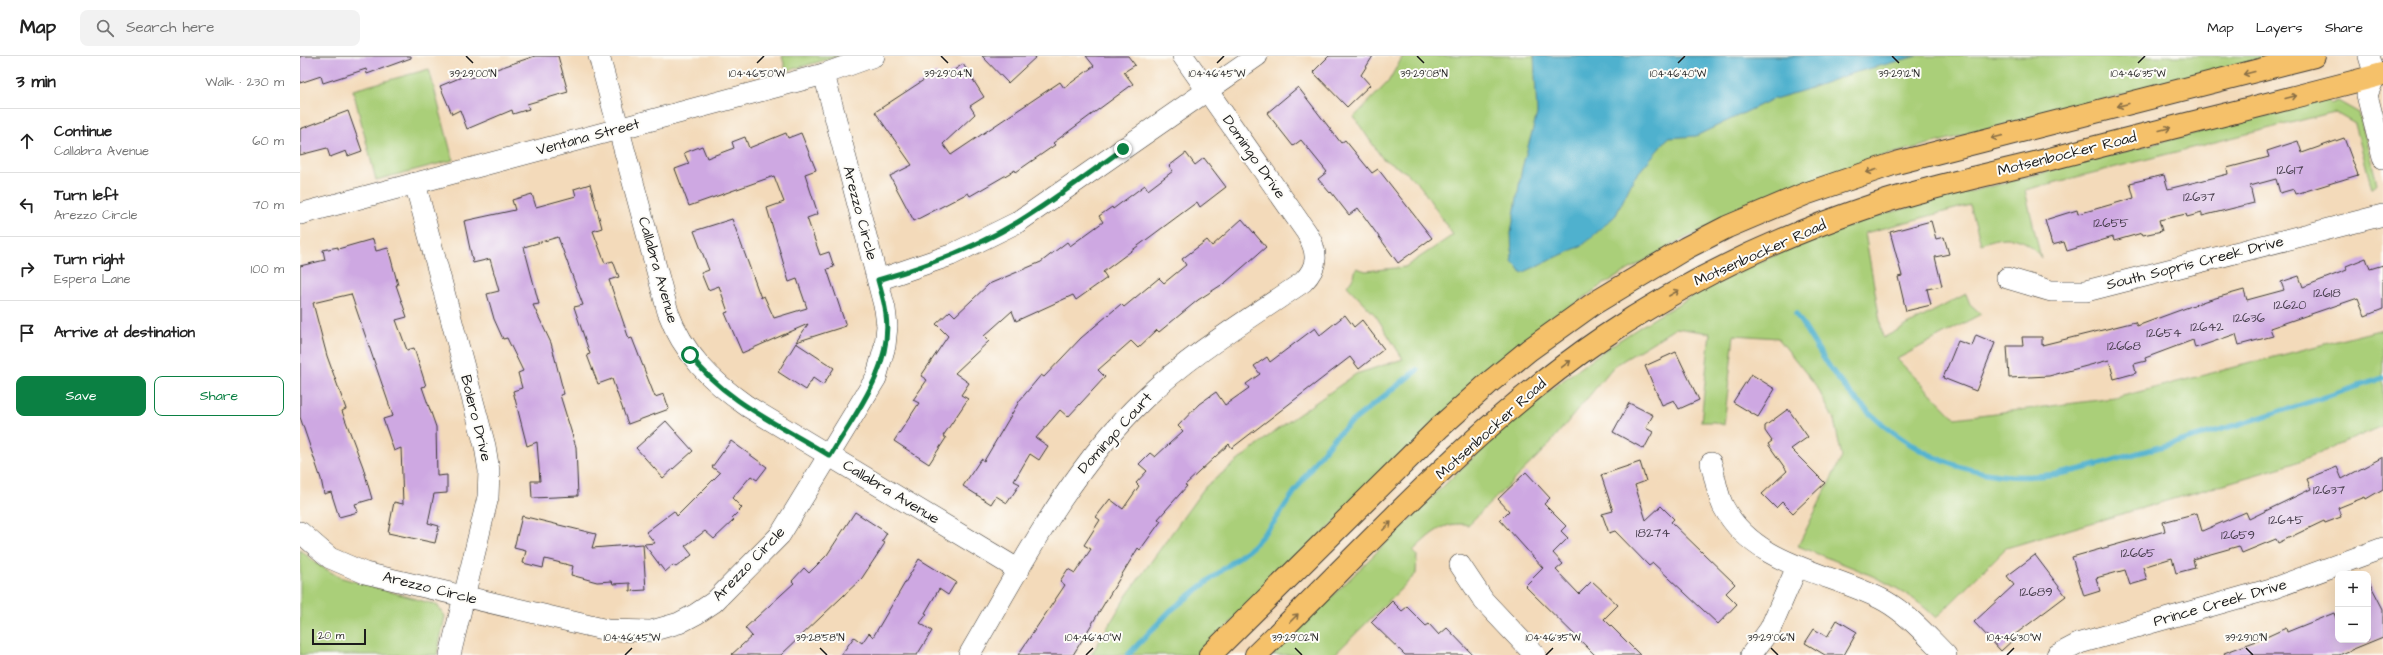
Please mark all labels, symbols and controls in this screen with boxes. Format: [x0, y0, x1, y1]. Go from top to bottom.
search box [80, 10, 360, 46]
text: Map [20, 14, 56, 41]
icon: search [94, 17, 116, 39]
text: Search here [126, 17, 215, 38]
text: Map [2207, 18, 2234, 38]
text: Layers [2256, 18, 2303, 38]
text: Share [2325, 18, 2363, 38]
text: 39°29'00"N [449, 67, 497, 81]
text: 104°46'50"W [729, 67, 786, 81]
text: 39°29'04"N [924, 67, 972, 81]
text: 104°46'45"W [1189, 67, 1246, 81]
text: 39°29'08"N [1400, 67, 1448, 81]
text: 104°46'40"W [1650, 67, 1707, 81]
text: 39°29'12"N [1878, 67, 1920, 81]
text: 104°46'35"W [2110, 67, 2166, 81]
one-way arrow [2243, 69, 2256, 77]
text: 3 min [16, 70, 56, 94]
text: Walk · 230 m [205, 73, 284, 91]
one-way arrow [2284, 93, 2297, 100]
one-way arrow [2117, 101, 2130, 109]
street label: Domingo Drive [1216, 111, 1291, 204]
street label: Ventana Street [534, 113, 642, 161]
text: Continue [54, 121, 112, 142]
one-way arrow [2158, 125, 2171, 132]
street label: Motsenbocker Road [1995, 127, 2139, 181]
icon: ahead [16, 130, 38, 152]
text: 60 m [252, 132, 284, 150]
one-way arrow [1991, 134, 2004, 141]
route end [1114, 140, 1132, 158]
text: Callabra Avenue [54, 142, 149, 160]
house number: 12617 [2277, 161, 2303, 179]
street label: Arezzo Circle [837, 164, 883, 262]
one-way arrow [1865, 168, 1878, 175]
text: Turn left [54, 185, 118, 206]
house number: 12637 [2183, 188, 2215, 206]
icon: left [16, 194, 38, 216]
text: 70 m [252, 196, 284, 214]
text: Arezzo Circle [54, 206, 138, 224]
street label: Callabra Avenue [633, 214, 683, 326]
street label: Motsenbocker Road [1691, 214, 1830, 292]
house number: 12655 [2093, 214, 2129, 232]
street label: South Sopris Creek Drive [2104, 231, 2286, 295]
text: Turn right [54, 249, 125, 270]
icon: right [16, 258, 38, 280]
text: 100 m [251, 260, 284, 278]
text: Espera Lane [54, 270, 131, 288]
house number: 12618 [2313, 284, 2341, 302]
one-way arrow [1668, 288, 1680, 296]
house number: 12620 [2274, 296, 2306, 314]
house number: 12636 [2233, 309, 2265, 327]
house number: 12642 [2190, 318, 2224, 336]
icon: arrive [16, 322, 38, 344]
text: Arrive at destination [54, 322, 195, 343]
house number: 12654 [2146, 324, 2182, 342]
house number: 12668 [2107, 337, 2141, 355]
route start [681, 346, 699, 364]
one-way arrow [1560, 360, 1571, 368]
street label: Bolero Drive [455, 373, 497, 463]
street label: Motsenbocker Road [1431, 373, 1551, 484]
button: Save [16, 376, 146, 416]
button: Share [154, 376, 284, 416]
street label: Domingo Court [1073, 388, 1158, 479]
street label: Callabra Avenue [839, 455, 943, 529]
house number: 12637 [2313, 481, 2345, 499]
house number: 12645 [2268, 511, 2304, 529]
one-way arrow [1382, 521, 1392, 531]
street label: Arezzo Circle [708, 522, 790, 606]
house number: 18274 [1636, 524, 1670, 542]
house number: 12659 [2221, 526, 2255, 544]
house number: 12665 [2121, 544, 2155, 562]
street label: Arezzo Circle [381, 566, 479, 610]
map controls [2335, 571, 2371, 643]
button: + [2335, 571, 2371, 607]
street label: Prince Creek Drive [2151, 574, 2289, 632]
house number: 12689 [2019, 583, 2053, 601]
button: − [2335, 607, 2371, 643]
one-way arrow [1289, 613, 1299, 623]
scale bar [312, 627, 366, 646]
text: 20 m [318, 628, 344, 643]
text: 104°46'45"W [604, 631, 661, 645]
text: 39°28'58"N [795, 631, 845, 645]
text: 104°46'40"W [1065, 631, 1122, 645]
text: 39°29'02"N [1272, 631, 1318, 645]
text: 104°46'35"W [1525, 631, 1581, 645]
text: 39°29'06"N [1747, 631, 1795, 645]
text: 104°46'30"W [1987, 631, 2042, 645]
text: 39°29'10"N [2225, 631, 2267, 645]

